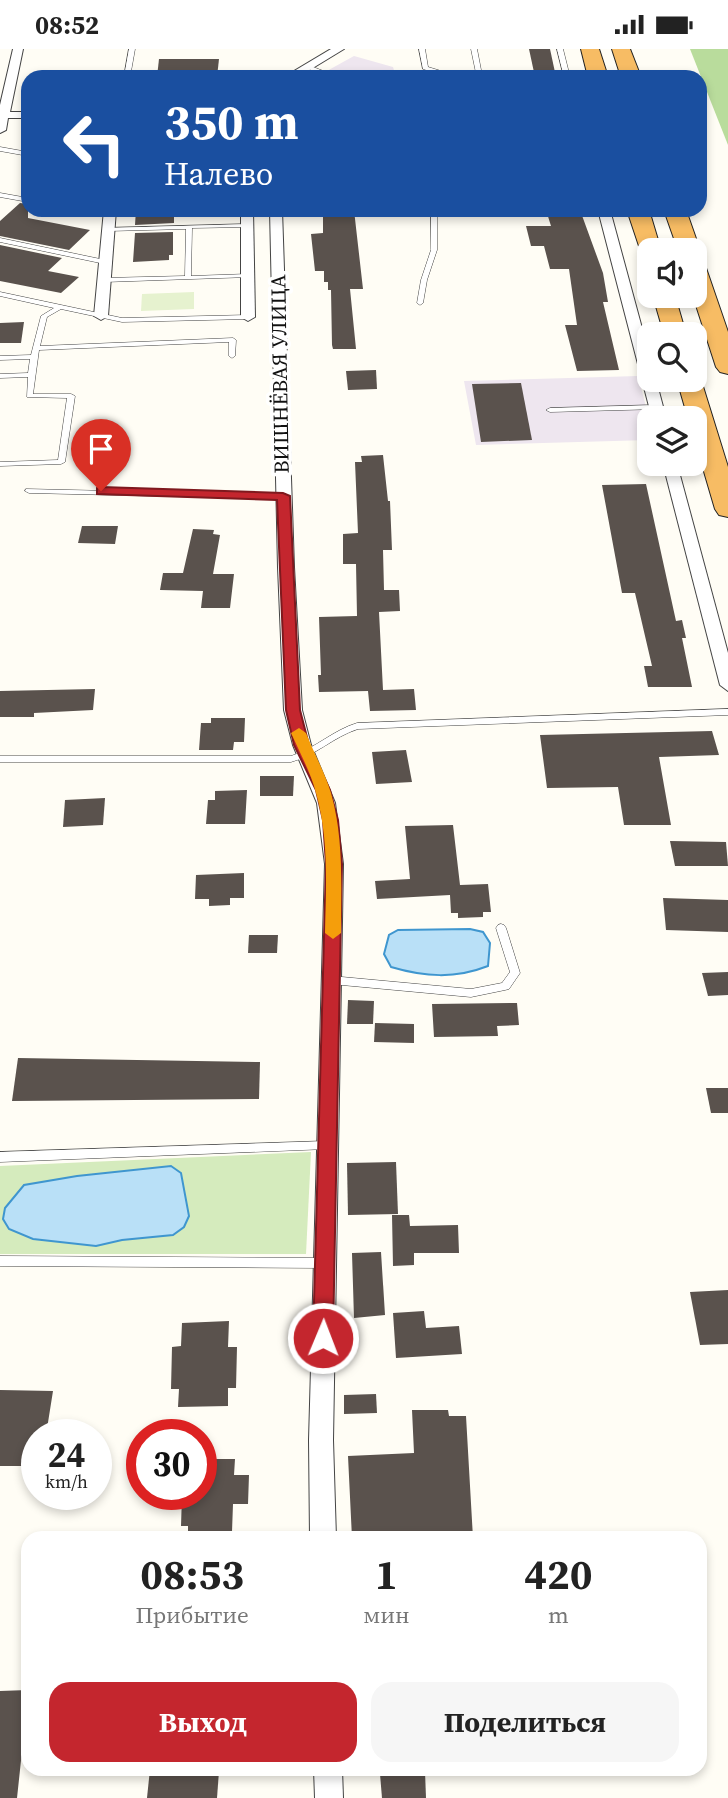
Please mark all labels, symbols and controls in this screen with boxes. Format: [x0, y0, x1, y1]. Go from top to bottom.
text: 08:52 [35, 7, 99, 43]
text: 350 m [164, 88, 299, 155]
icon: left [49, 98, 140, 189]
text: Налево [164, 152, 273, 196]
map controls [637, 238, 707, 476]
button: sound [637, 238, 707, 308]
street label: ВИШНЁВАЯ УЛИЦА [263, 274, 296, 474]
button: search [637, 322, 707, 392]
button: layers [637, 406, 707, 476]
pin [71, 419, 131, 491]
icon: arrive [82, 430, 120, 468]
position arrow [286, 1301, 360, 1375]
speed limit sign: 30 [126, 1419, 217, 1510]
text: 24 [48, 1431, 85, 1479]
text: km/h [45, 1469, 88, 1494]
text: 08:53 [140, 1545, 244, 1603]
text: 1 [375, 1545, 398, 1603]
text: 420 [524, 1545, 592, 1603]
text: Прибытие [136, 1599, 249, 1631]
text: мин [363, 1599, 410, 1631]
text: m [548, 1599, 569, 1631]
button: Выход [49, 1682, 357, 1762]
button: Поделиться [371, 1682, 679, 1762]

